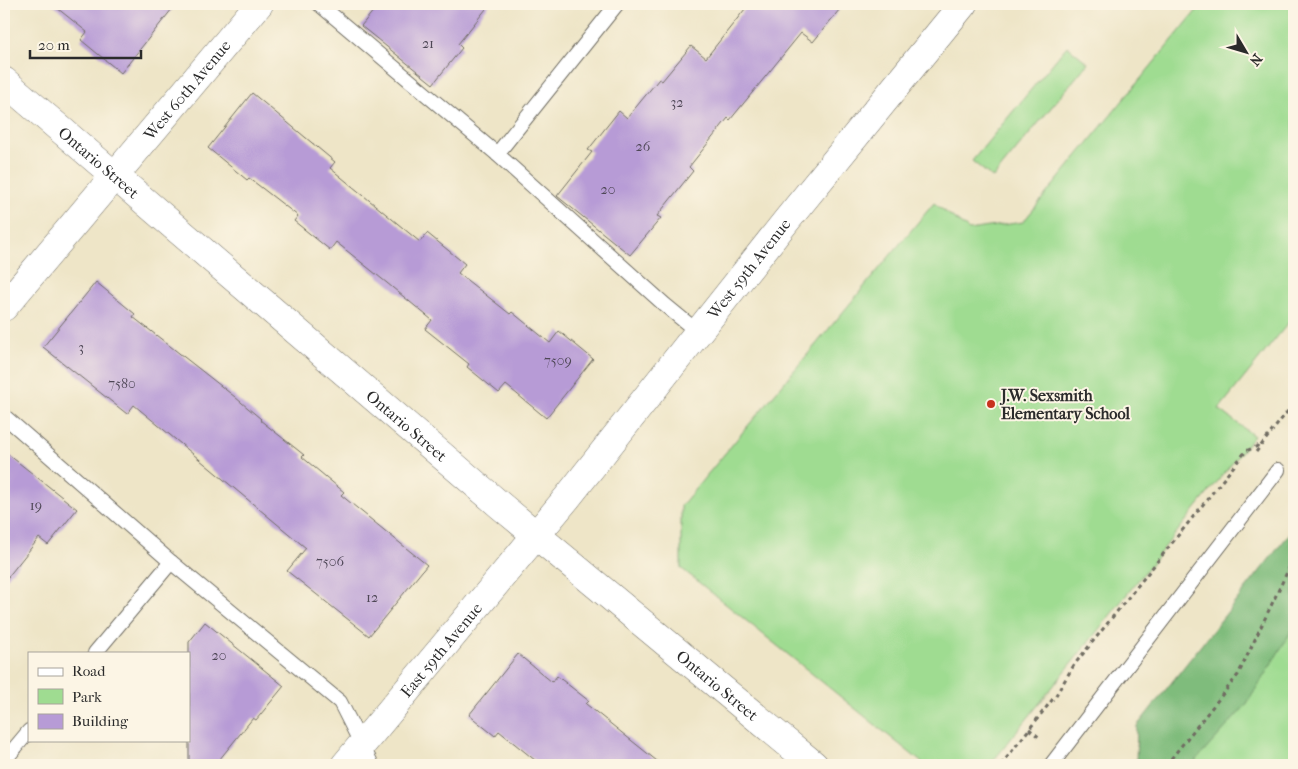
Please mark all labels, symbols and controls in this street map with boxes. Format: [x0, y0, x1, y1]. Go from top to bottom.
scale bar [30, 28, 141, 60]
north arrow [1220, 28, 1270, 78]
house number: 21 [422, 35, 434, 52]
text: 20 m [38, 36, 70, 54]
street label: West 60th Avenue [139, 36, 234, 144]
text: N [1246, 50, 1266, 69]
house number: 32 [671, 94, 683, 111]
street label: Ontario Street [55, 122, 143, 202]
house number: 26 [636, 138, 651, 155]
house number: 20 [601, 181, 615, 198]
street label: West 59th Avenue [703, 214, 794, 323]
house number: 3 [78, 339, 84, 356]
house number: 7509 [544, 352, 572, 369]
house number: 7580 [108, 375, 136, 392]
street label: Ontario Street [363, 386, 451, 465]
place label: J.W. Sexsmith Elementary School [999, 386, 1130, 424]
marker: J.W. Sexsmith Elementary School [985, 398, 997, 410]
house number: 19 [30, 497, 42, 514]
house number: 7506 [316, 553, 344, 570]
house number: 12 [366, 589, 378, 606]
street label: East 59th Avenue [396, 598, 486, 701]
street label: Ontario Street [673, 646, 762, 725]
house number: 20 [212, 647, 226, 664]
legend [28, 652, 190, 742]
text: Road [72, 662, 106, 680]
text: Park [72, 688, 102, 706]
text: Building [72, 712, 129, 730]

